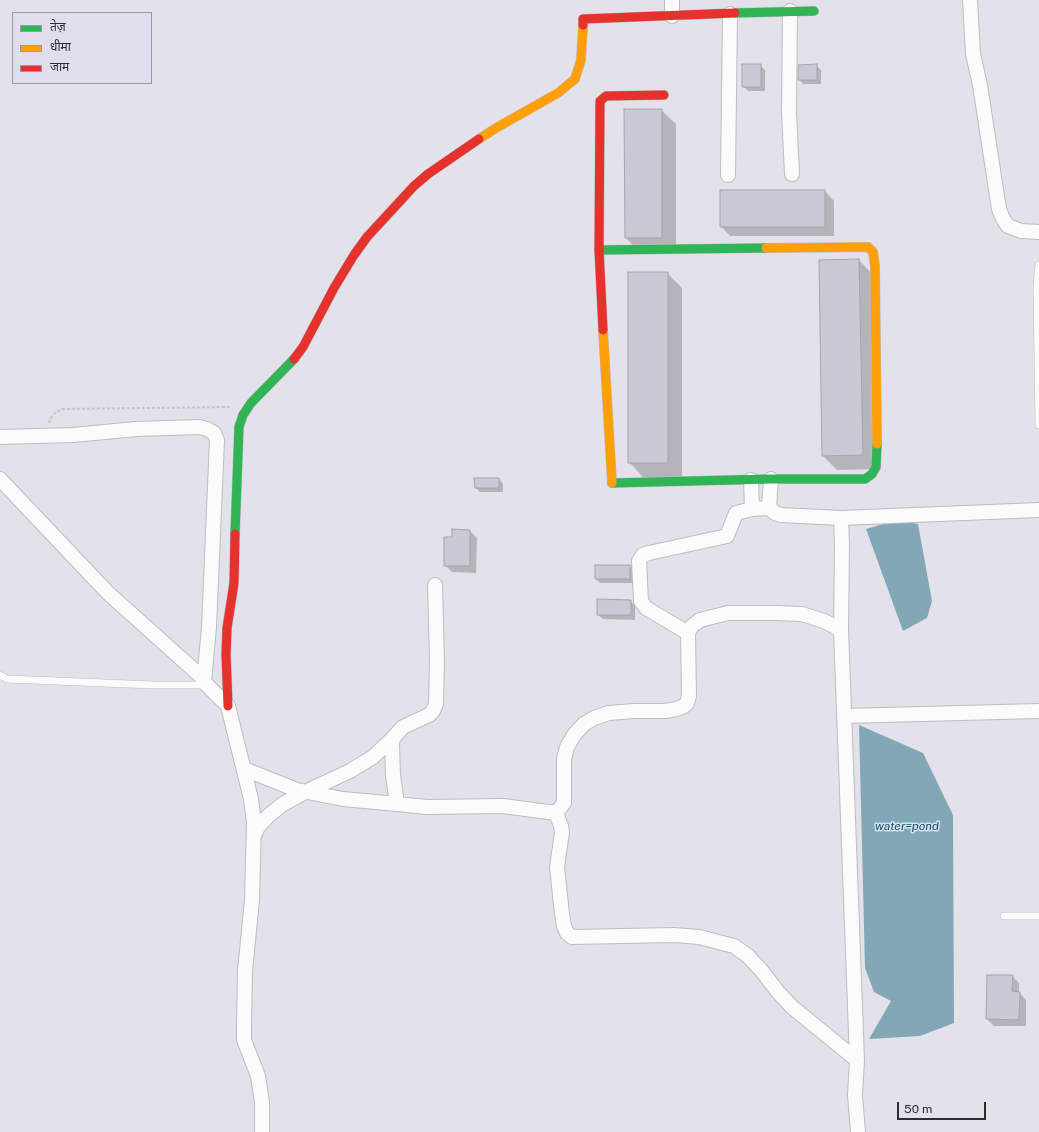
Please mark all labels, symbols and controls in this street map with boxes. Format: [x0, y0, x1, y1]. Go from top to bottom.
legend [12, 12, 152, 84]
text: तेज़ [50, 20, 66, 34]
text: धीमा [50, 40, 71, 54]
text: जाम [50, 60, 69, 74]
water label: water=pond [875, 819, 939, 833]
scale bar [899, 1094, 988, 1120]
text: 50 m [904, 1102, 932, 1116]

